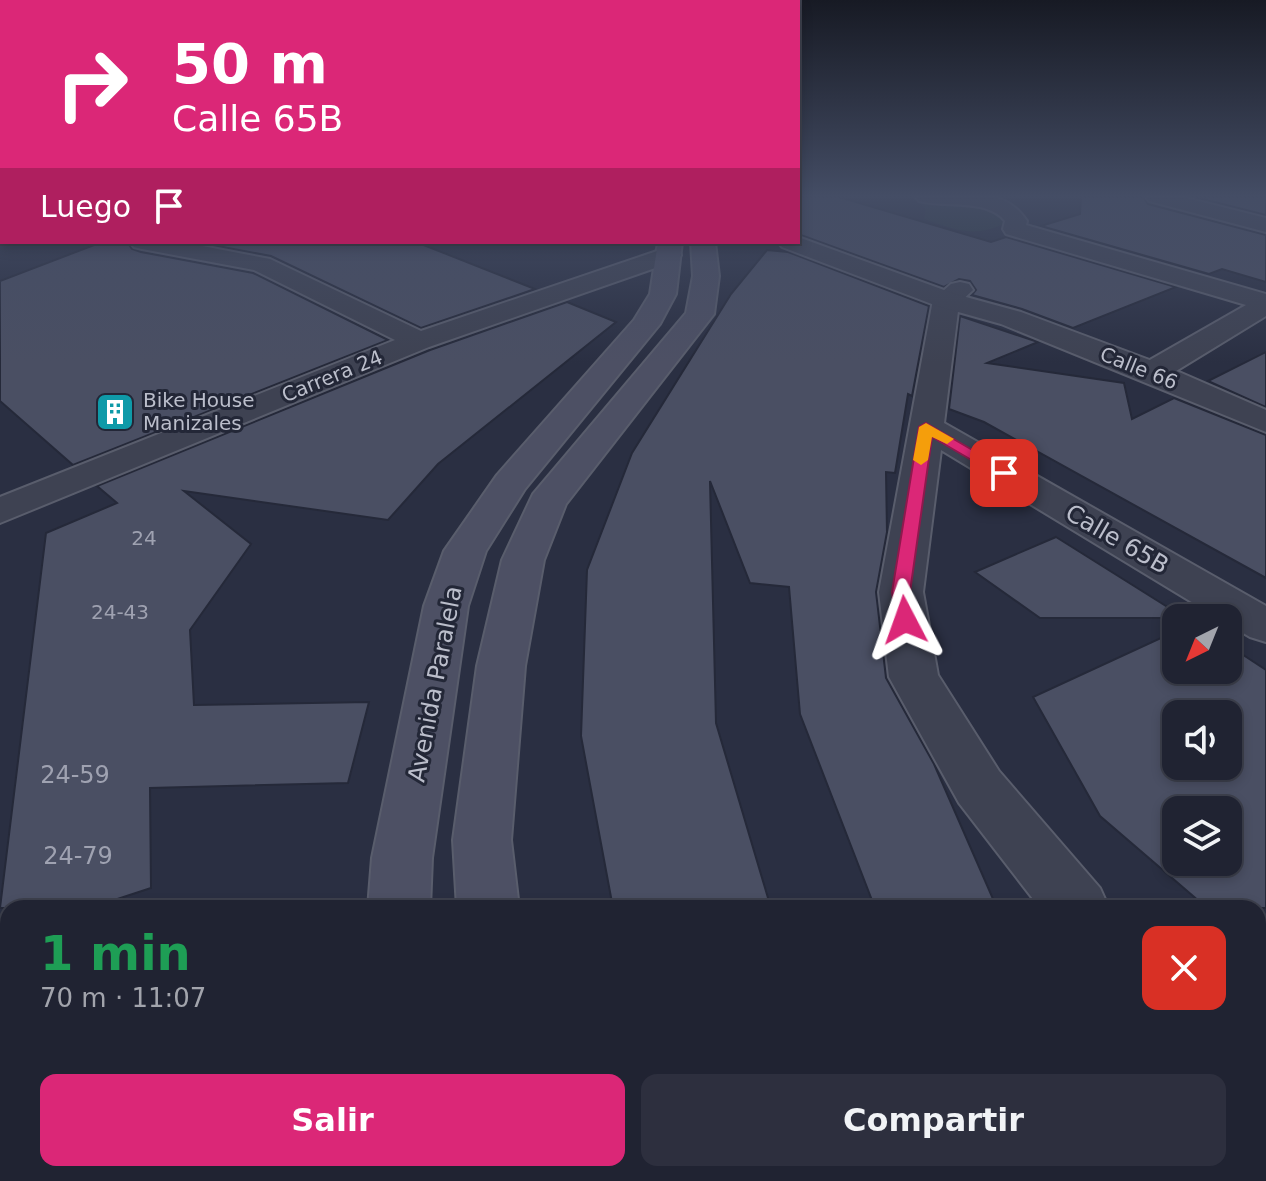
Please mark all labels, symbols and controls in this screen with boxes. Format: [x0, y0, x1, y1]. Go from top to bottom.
text: 50 m [172, 31, 328, 96]
icon: right [40, 32, 144, 136]
text: Calle 65B [172, 98, 343, 139]
icon: arrive [147, 184, 191, 228]
text: Luego [40, 189, 131, 224]
street label: Calle 66 [1097, 342, 1181, 394]
street label: Carrera 24 [278, 345, 386, 407]
place label: Bike House Manizales [143, 388, 254, 435]
building icon: Bike House Manizales [94, 391, 136, 433]
pin [970, 439, 1038, 507]
icon: arrive [982, 451, 1026, 495]
street label: Calle 65B [1061, 498, 1173, 580]
house number: 24 [131, 526, 157, 550]
position arrow [863, 578, 947, 662]
street label: Avenida Paralela [402, 584, 468, 784]
house number: 24-43 [91, 600, 149, 624]
north arrow [1162, 604, 1242, 684]
map controls [1162, 604, 1242, 876]
button: sound [1162, 700, 1242, 780]
house number: 24-59 [40, 761, 110, 789]
button: layers [1162, 796, 1242, 876]
house number: 24-79 [43, 842, 113, 870]
text: 1 min [40, 925, 191, 981]
button: close [1142, 926, 1226, 1010]
text: 70 m · 11:07 [40, 983, 206, 1013]
button: Salir [40, 1074, 625, 1166]
button: Compartir [641, 1074, 1226, 1166]

